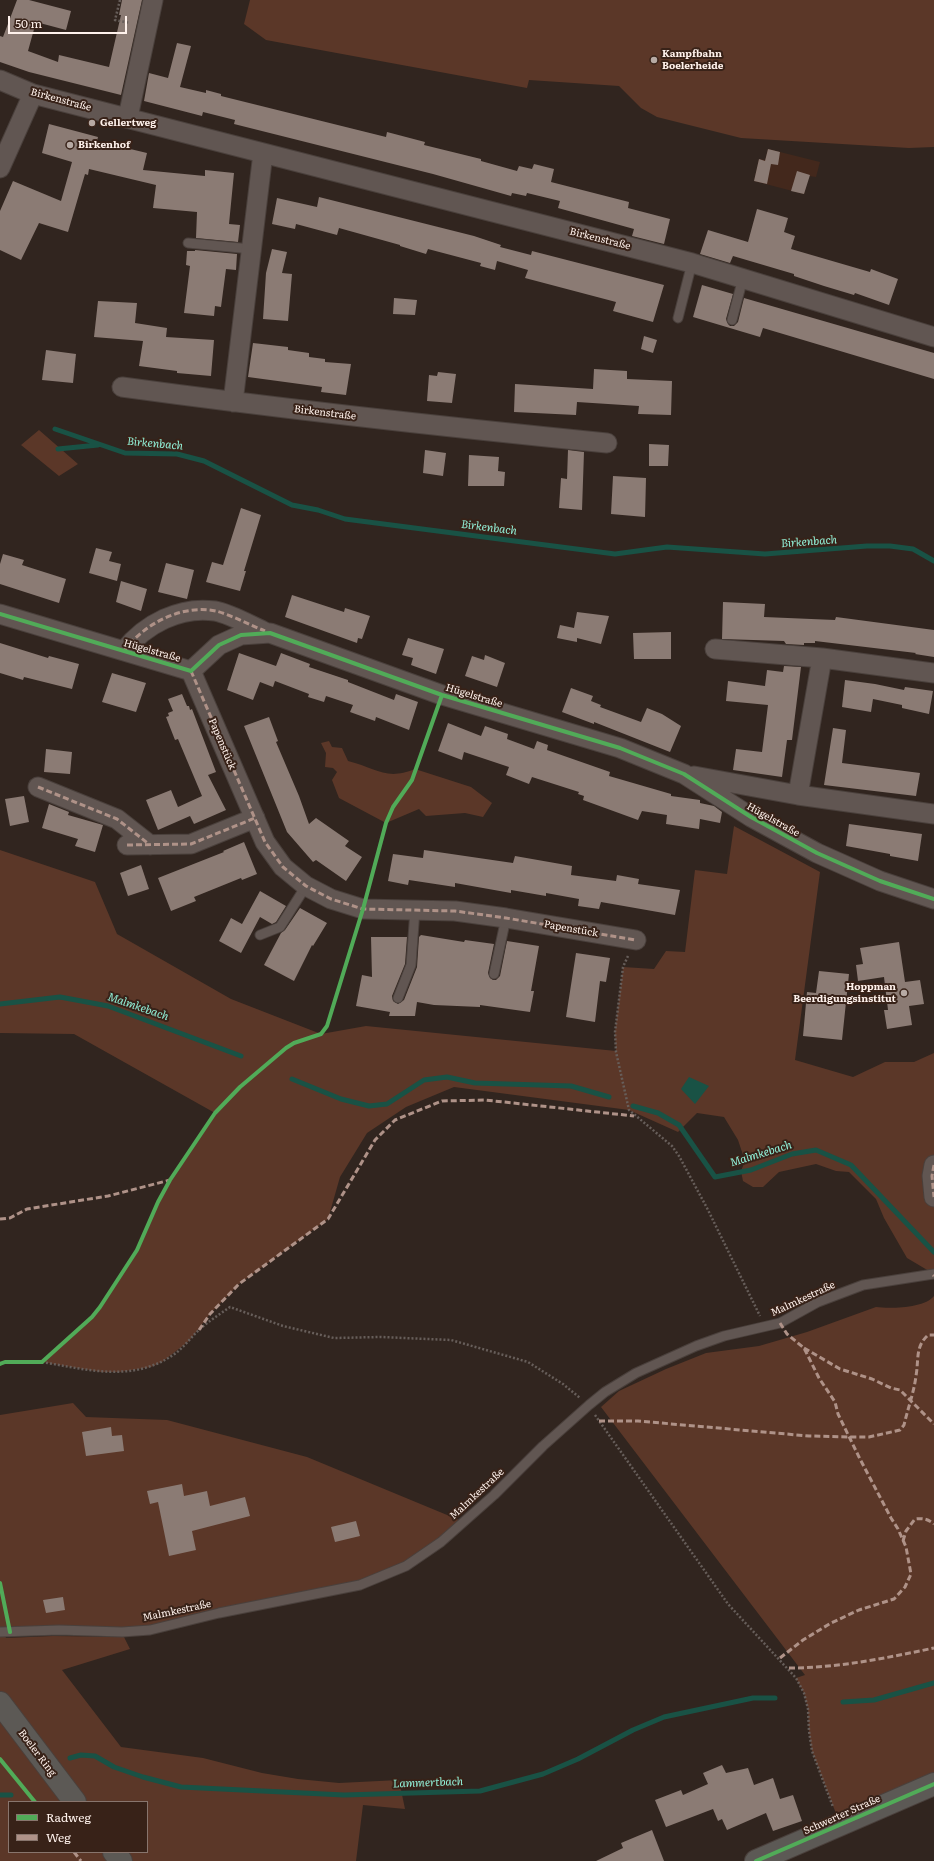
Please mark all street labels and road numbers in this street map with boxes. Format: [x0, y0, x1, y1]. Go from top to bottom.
street label: Birkenstraße [29, 86, 93, 114]
street label: Birkenstraße [568, 226, 632, 252]
street label: Birkenstraße [293, 403, 357, 423]
street label: Hügelstraße [122, 637, 182, 665]
street label: Hügelstraße [444, 682, 504, 710]
street label: Papenstück [206, 716, 238, 772]
street label: Hügelstraße [744, 801, 802, 839]
street label: Papenstück [543, 918, 599, 940]
street label: Malmkestraße [769, 1279, 837, 1319]
street label: Malmkestraße [447, 1466, 507, 1522]
street label: Malmkestraße [142, 1598, 212, 1624]
street label: Boeler Ring [16, 1727, 58, 1779]
street label: Schwerter Straße [802, 1793, 882, 1837]

